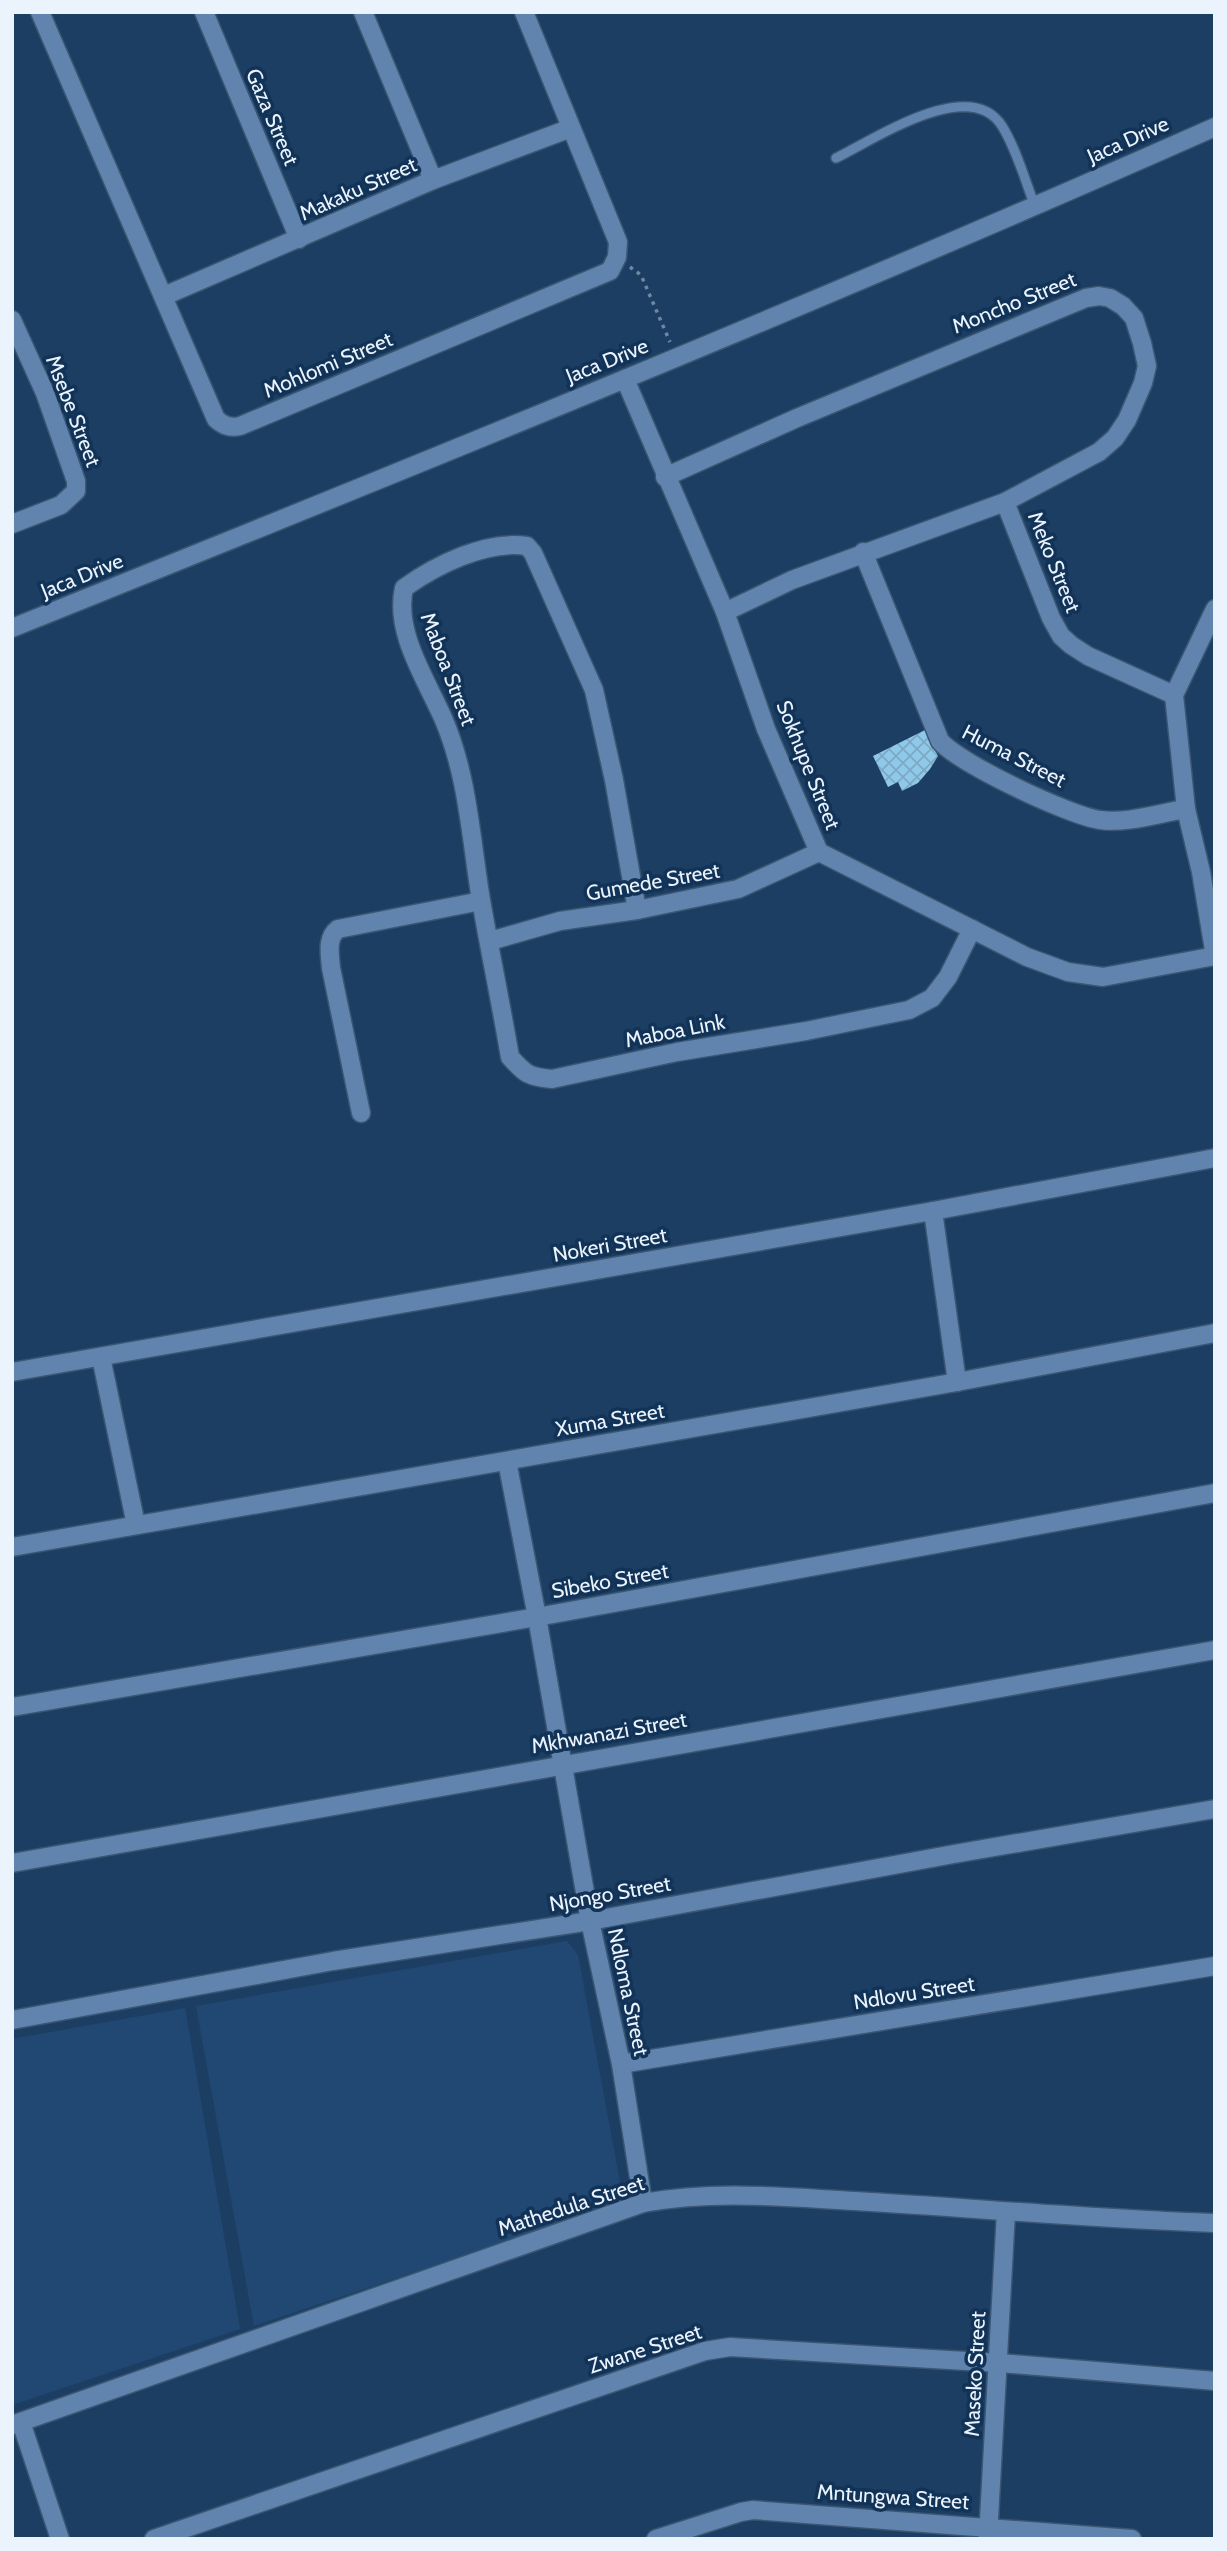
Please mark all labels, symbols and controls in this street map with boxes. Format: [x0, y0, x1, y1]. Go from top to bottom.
street label: Gaza Street [241, 65, 304, 169]
street label: Jaca Drive [1082, 110, 1173, 169]
street label: Makaku Street [295, 152, 420, 225]
street label: Moncho Street [948, 266, 1079, 339]
street label: Mohlomi Street [260, 326, 396, 403]
street label: Jaca Drive [561, 333, 652, 389]
street label: Msebe Street [41, 352, 106, 470]
street label: Meko Street [1023, 508, 1086, 616]
street label: Jaca Drive [36, 548, 127, 604]
street label: Maboa Street [415, 609, 481, 729]
street label: Sokhupe Street [771, 697, 846, 833]
street label: Huma Street [958, 719, 1070, 792]
street label: Gumede Street [584, 857, 722, 906]
street label: Maboa Link [623, 1008, 728, 1052]
street label: Nokeri Street [551, 1222, 669, 1267]
street label: Xuma Street [554, 1398, 666, 1441]
street label: Sibeko Street [550, 1558, 670, 1603]
street label: Mkhwanazi Street [529, 1707, 689, 1758]
street label: Njongo Street [547, 1871, 673, 1917]
street label: Ndloma Street [603, 1926, 654, 2058]
street label: Ndlovu Street [852, 1971, 976, 2014]
street label: Mathedula Street [495, 2170, 647, 2241]
street label: Maseko Street [959, 2311, 990, 2437]
street label: Zwane Street [585, 2318, 705, 2379]
street label: Mntungwa Street [816, 2479, 970, 2514]

